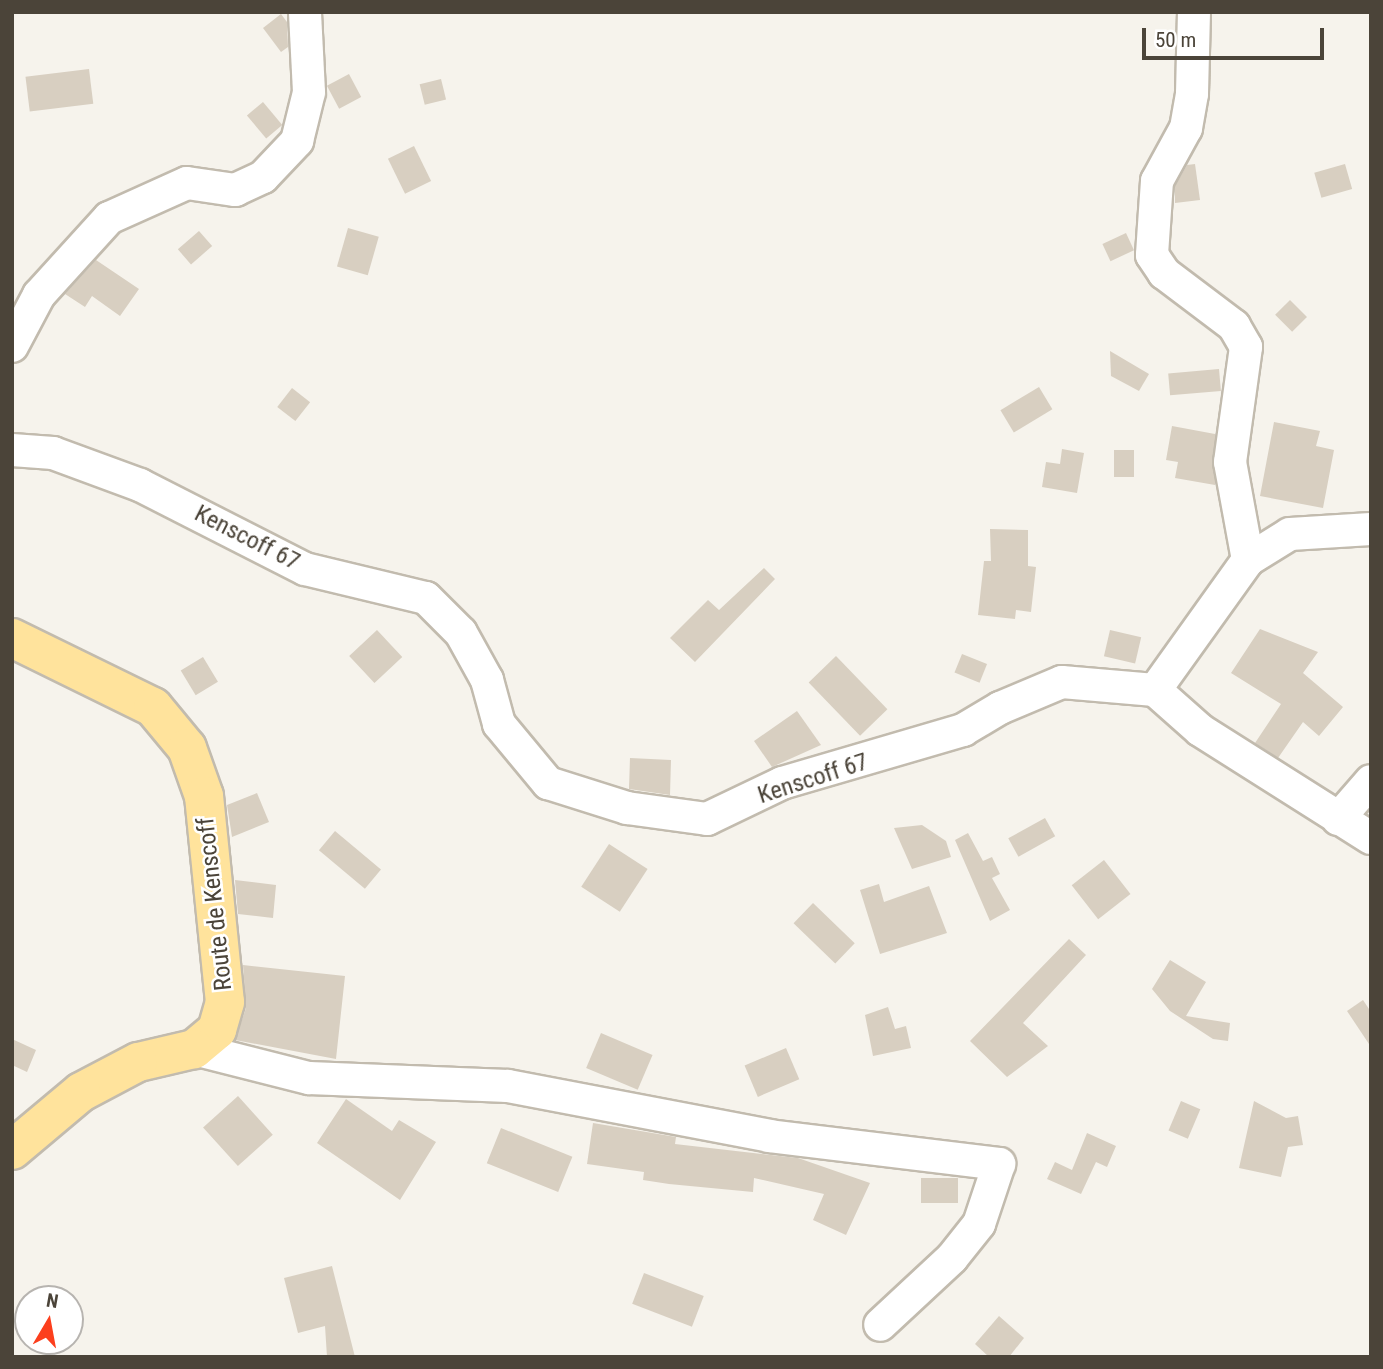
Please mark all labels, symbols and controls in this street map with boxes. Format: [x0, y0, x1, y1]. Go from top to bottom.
scale bar [1145, 14, 1327, 58]
text: 50 m [1155, 28, 1196, 52]
street label: Kenscoff 67 [190, 499, 304, 577]
street label: Kenscoff 67 [754, 748, 872, 810]
street label: Route de Kenscoff [192, 816, 238, 992]
north arrow [14, 1285, 84, 1355]
text: N [45, 1288, 60, 1313]

